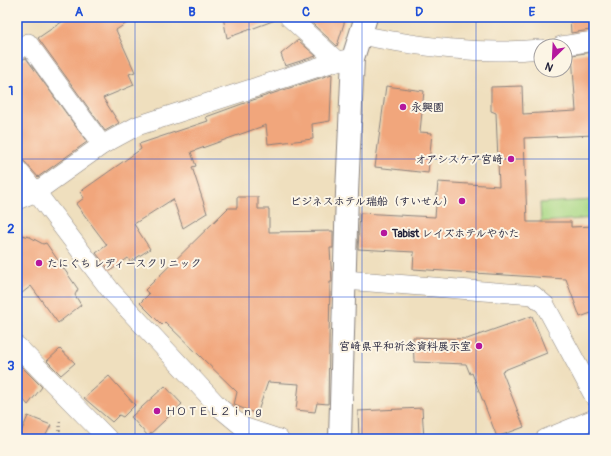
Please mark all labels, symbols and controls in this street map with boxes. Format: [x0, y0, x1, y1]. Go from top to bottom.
text: A [75, 4, 84, 20]
text: B [188, 4, 196, 20]
text: C [302, 4, 310, 20]
text: D [415, 4, 423, 20]
text: E [529, 4, 536, 20]
north arrow [533, 38, 573, 78]
text: N [543, 59, 555, 74]
text: 1 [8, 83, 14, 99]
place label: 永興園 [411, 101, 444, 114]
marker: 永興園 [398, 102, 408, 112]
place label: オアシスケア宮崎 [415, 153, 503, 166]
marker: オアシスケア宮崎 [506, 154, 516, 164]
place label: ビジネスホテル瑞船（すいせん） [290, 195, 454, 208]
marker: ビジネスホテル瑞船（すいせん） [457, 196, 467, 206]
text: 2 [7, 221, 15, 237]
place label: Tabist レイズホテルやかた [391, 227, 520, 240]
marker: Tabist レイズホテルやかた [379, 228, 389, 238]
place label: たにぐち レディースクリニック [47, 257, 201, 270]
marker: たにぐち レディースクリニック [34, 258, 44, 268]
place label: 宮崎県平和祈念資料展示室 [339, 340, 471, 353]
marker: 宮崎県平和祈念資料展示室 [474, 341, 484, 351]
text: 3 [7, 358, 15, 374]
place label: ＨＯＴＥＬ２ｉｎｇ [165, 405, 264, 418]
marker: ＨＯＴＥＬ２ｉｎｇ [152, 406, 162, 416]

